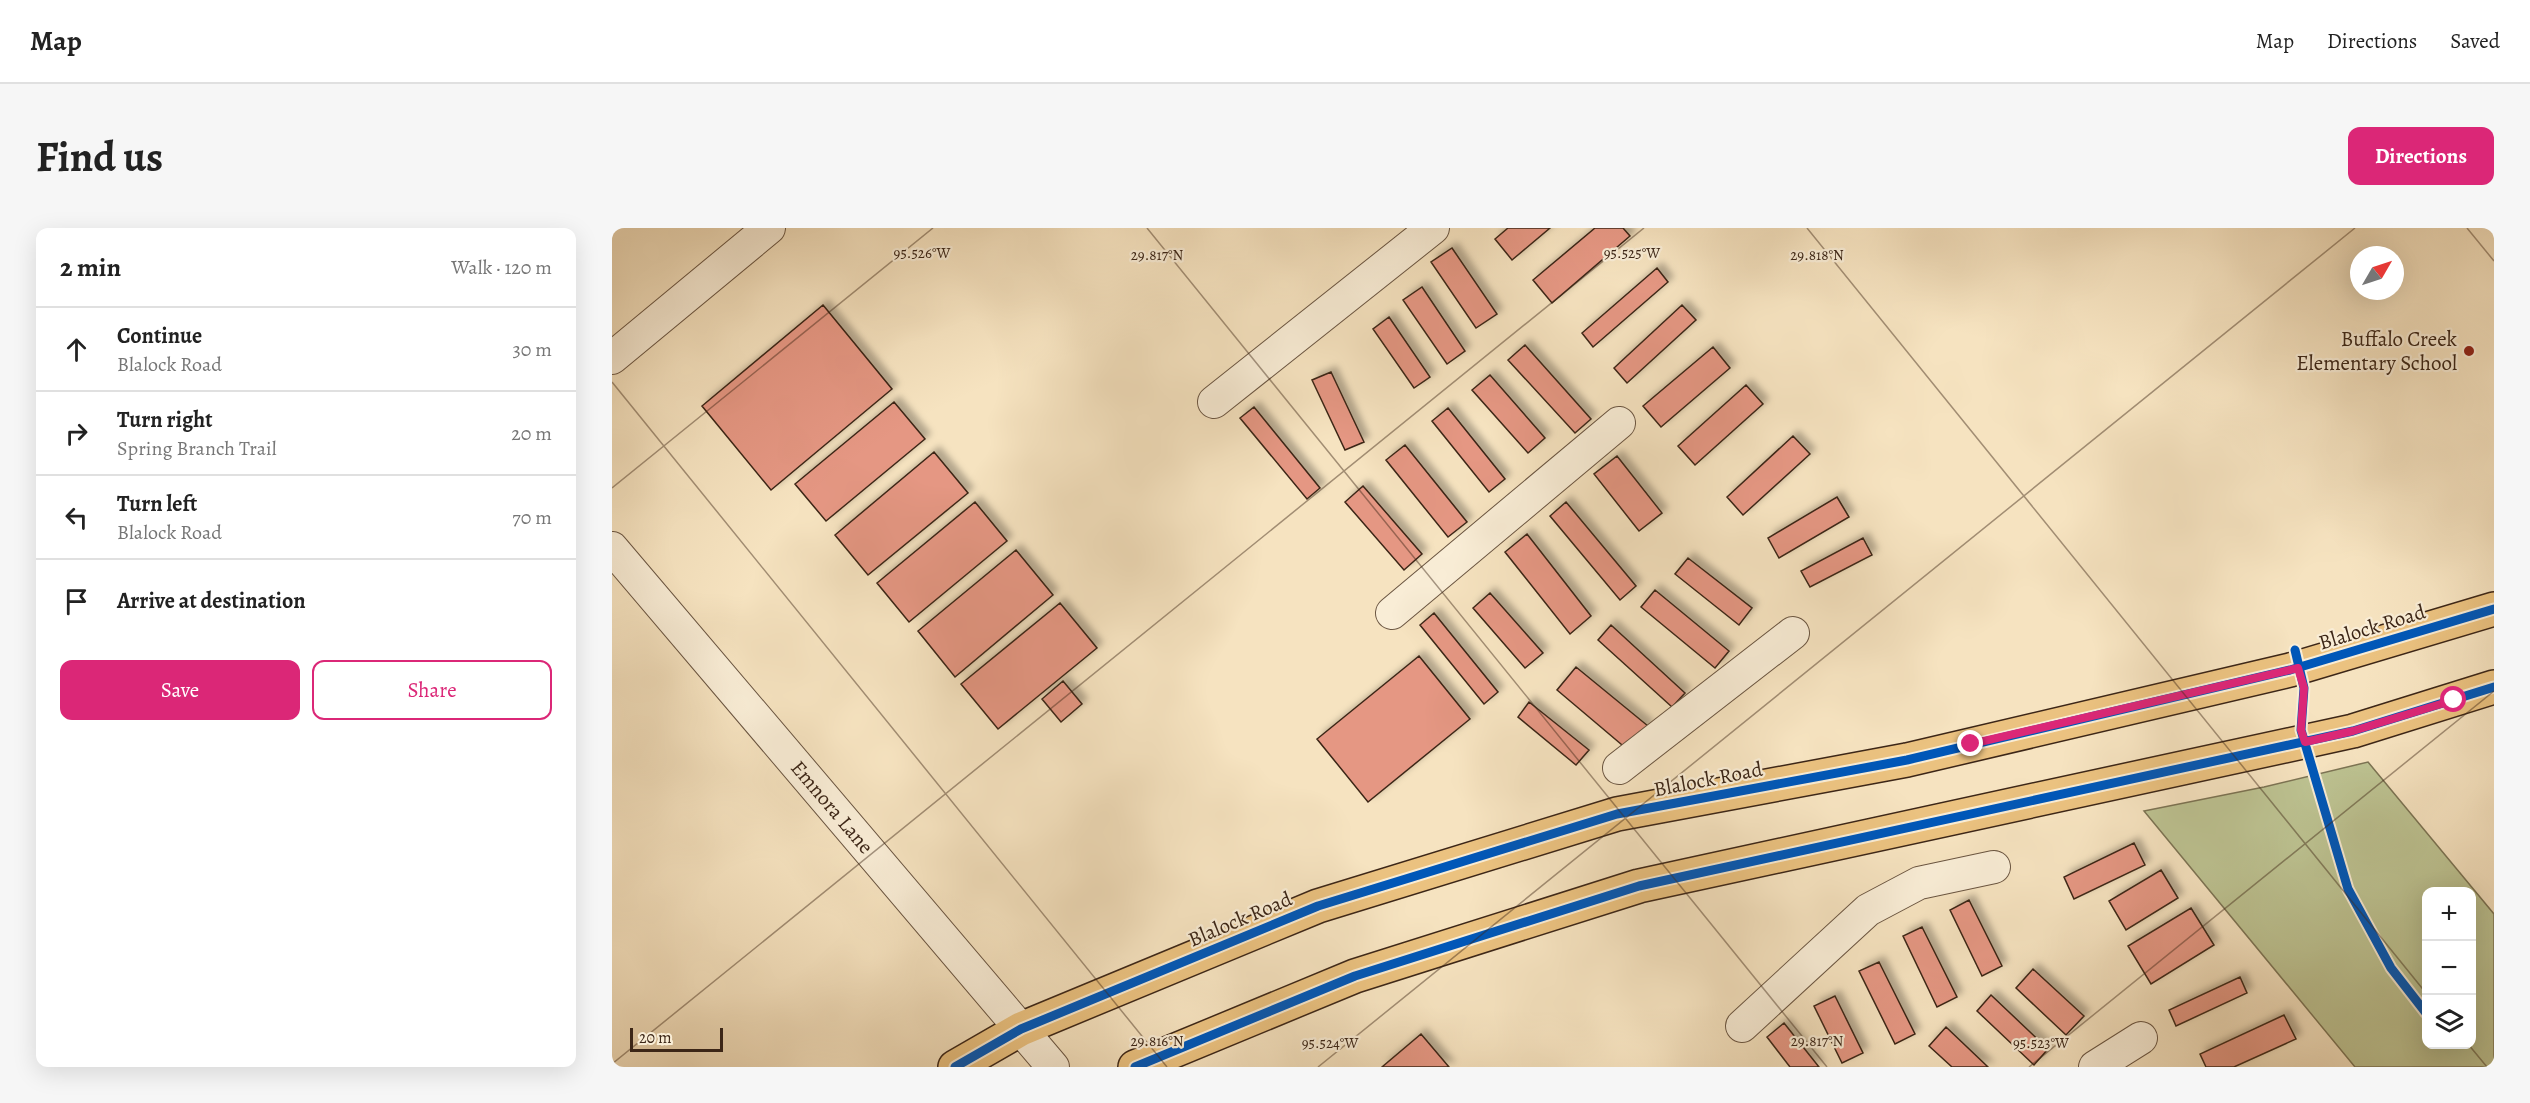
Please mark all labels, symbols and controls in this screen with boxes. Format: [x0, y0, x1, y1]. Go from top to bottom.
text: Map [30, 22, 82, 60]
text: Map [2256, 27, 2294, 55]
text: Directions [2327, 27, 2417, 55]
text: Saved [2450, 27, 2500, 55]
button: Directions [2348, 127, 2494, 185]
text: Find us [36, 128, 163, 185]
text: 95.526°W [894, 243, 950, 263]
text: 95.525°W [1604, 243, 1660, 263]
text: 29.817°N [1131, 245, 1183, 265]
text: 29.818°N [1790, 245, 1844, 265]
north arrow [2350, 246, 2404, 300]
text: 2 min [60, 250, 121, 285]
text: Walk · 120 m [451, 254, 552, 281]
text: Continue [117, 321, 202, 351]
place label: Buffalo Creek Elementary School [2296, 325, 2458, 377]
icon: ahead [60, 333, 93, 366]
text: 30 m [512, 336, 552, 363]
marker: Buffalo Creek Elementary School [2462, 344, 2476, 358]
text: Blalock Road [117, 351, 222, 378]
text: Turn right [117, 405, 213, 435]
icon: right [60, 417, 93, 450]
text: 20 m [511, 420, 552, 447]
text: Spring Branch Trail [117, 435, 277, 462]
text: Turn left [117, 489, 197, 519]
icon: left [60, 501, 93, 534]
text: 70 m [512, 504, 552, 531]
text: Blalock Road [117, 519, 222, 546]
icon: arrive [60, 585, 93, 618]
text: Arrive at destination [117, 586, 306, 616]
street label: Blalock Road [2315, 597, 2430, 657]
button: Save [60, 660, 300, 720]
button: Share [312, 660, 552, 720]
route start [2440, 686, 2466, 712]
route end [1957, 730, 1983, 756]
street label: Emnora Lane [784, 754, 880, 860]
street label: Blalock Road [1651, 755, 1765, 803]
street label: Blalock Road [1184, 884, 1297, 953]
map controls [2422, 887, 2476, 1049]
button: + [2422, 887, 2476, 941]
button: − [2422, 941, 2476, 995]
button: layers [2422, 995, 2476, 1049]
scale bar [630, 1025, 723, 1052]
text: 20 m [639, 1027, 672, 1049]
text: 29.816°N [1130, 1031, 1184, 1051]
text: 29.817°N [1791, 1031, 1843, 1051]
text: 95.524°W [1302, 1033, 1358, 1053]
text: 95.523°W [2013, 1033, 2069, 1053]

